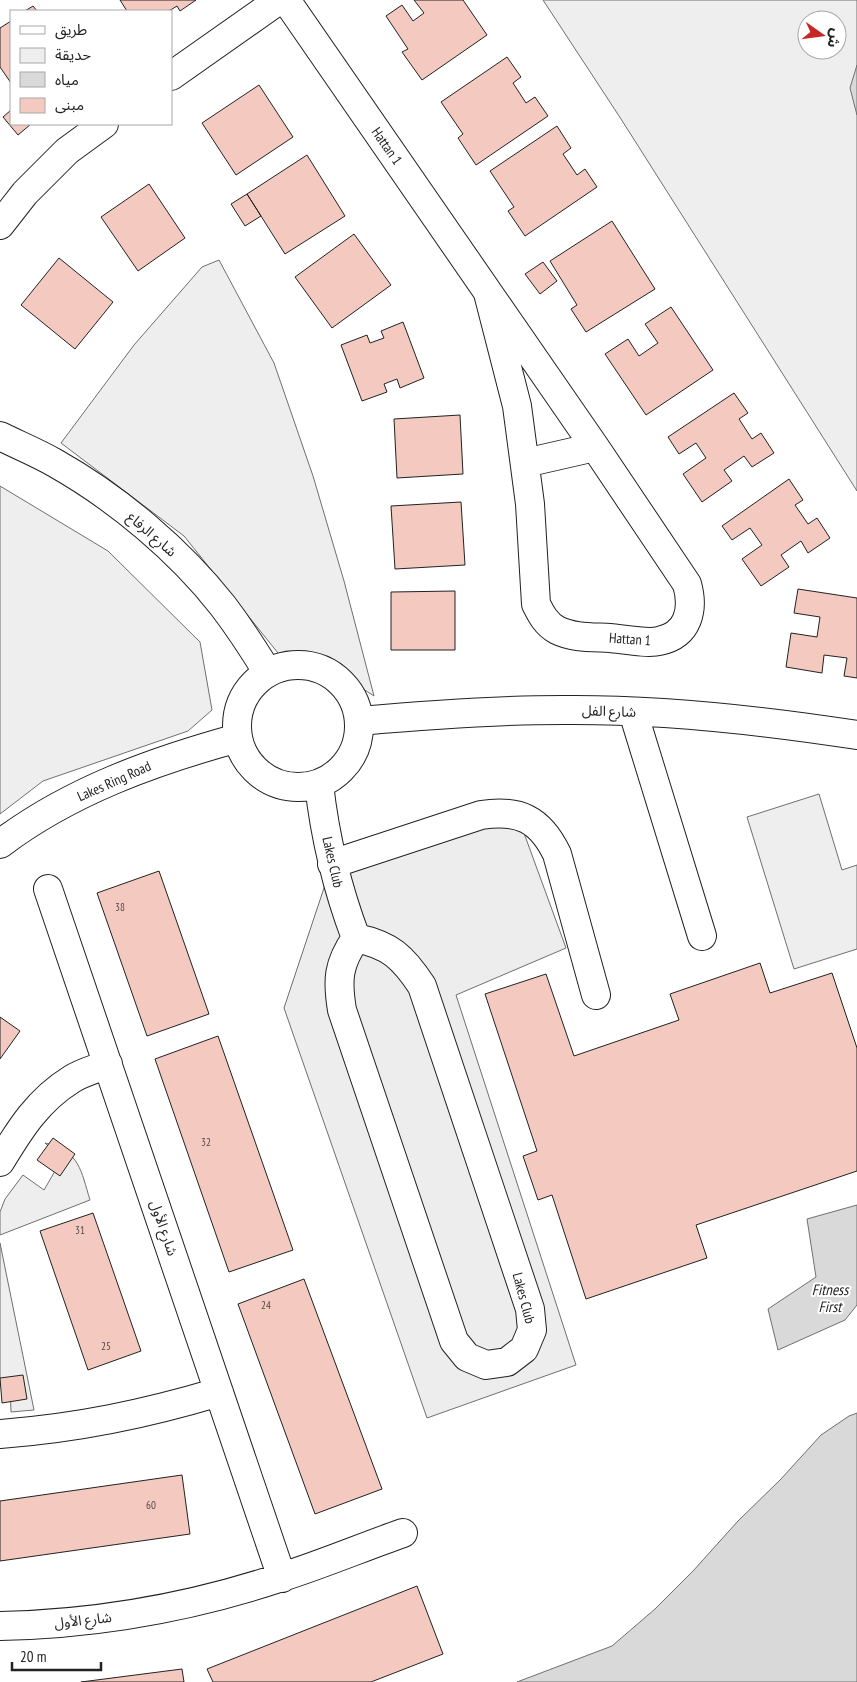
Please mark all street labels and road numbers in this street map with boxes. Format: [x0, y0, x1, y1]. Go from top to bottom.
street label: Hattan 1 [368, 124, 406, 168]
street label: شارع الرفاع [122, 508, 180, 562]
street label: Hattan 1 [609, 629, 651, 649]
street label: شارع الفل [581, 701, 637, 723]
street label: Lakes Ring Road [74, 757, 154, 805]
street label: Lakes Club [318, 835, 348, 889]
street label: شارع الأول [144, 1198, 182, 1259]
street label: Lakes Club [509, 1271, 539, 1325]
street label: شارع الأول [53, 1608, 113, 1634]

